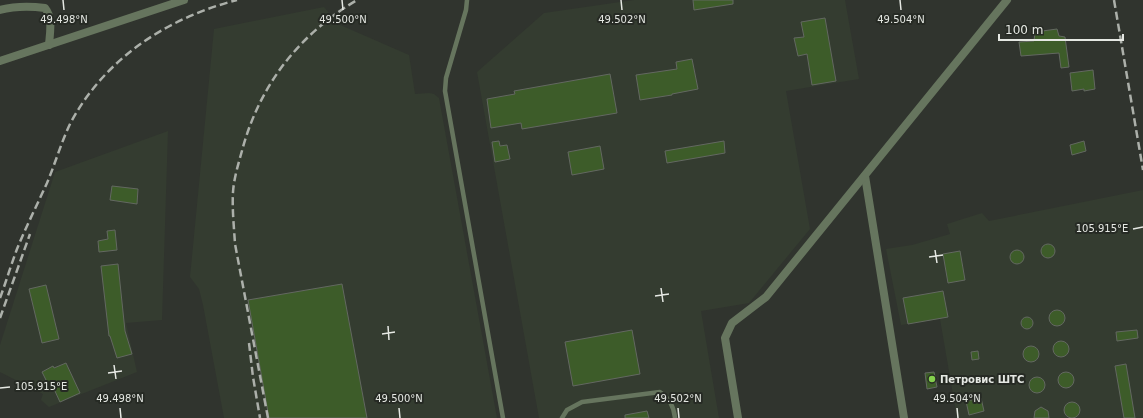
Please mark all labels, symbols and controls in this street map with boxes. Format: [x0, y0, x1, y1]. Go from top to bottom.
text: 49.498°N [40, 14, 88, 25]
text: 49.500°N [319, 14, 367, 25]
text: 49.502°N [598, 14, 646, 25]
text: 49.504°N [877, 14, 925, 25]
scale bar [999, 16, 1123, 42]
text: 100 m [1005, 23, 1043, 37]
text: 105.915°E [1076, 223, 1128, 234]
marker: Петровис ШТС [927, 374, 937, 384]
place label: Петровис ШТС [940, 374, 1024, 385]
text: 105.915°E [15, 381, 67, 392]
text: 49.498°N [96, 393, 144, 404]
text: 49.500°N [375, 393, 423, 404]
text: 49.502°N [654, 393, 702, 404]
text: 49.504°N [933, 393, 981, 404]

